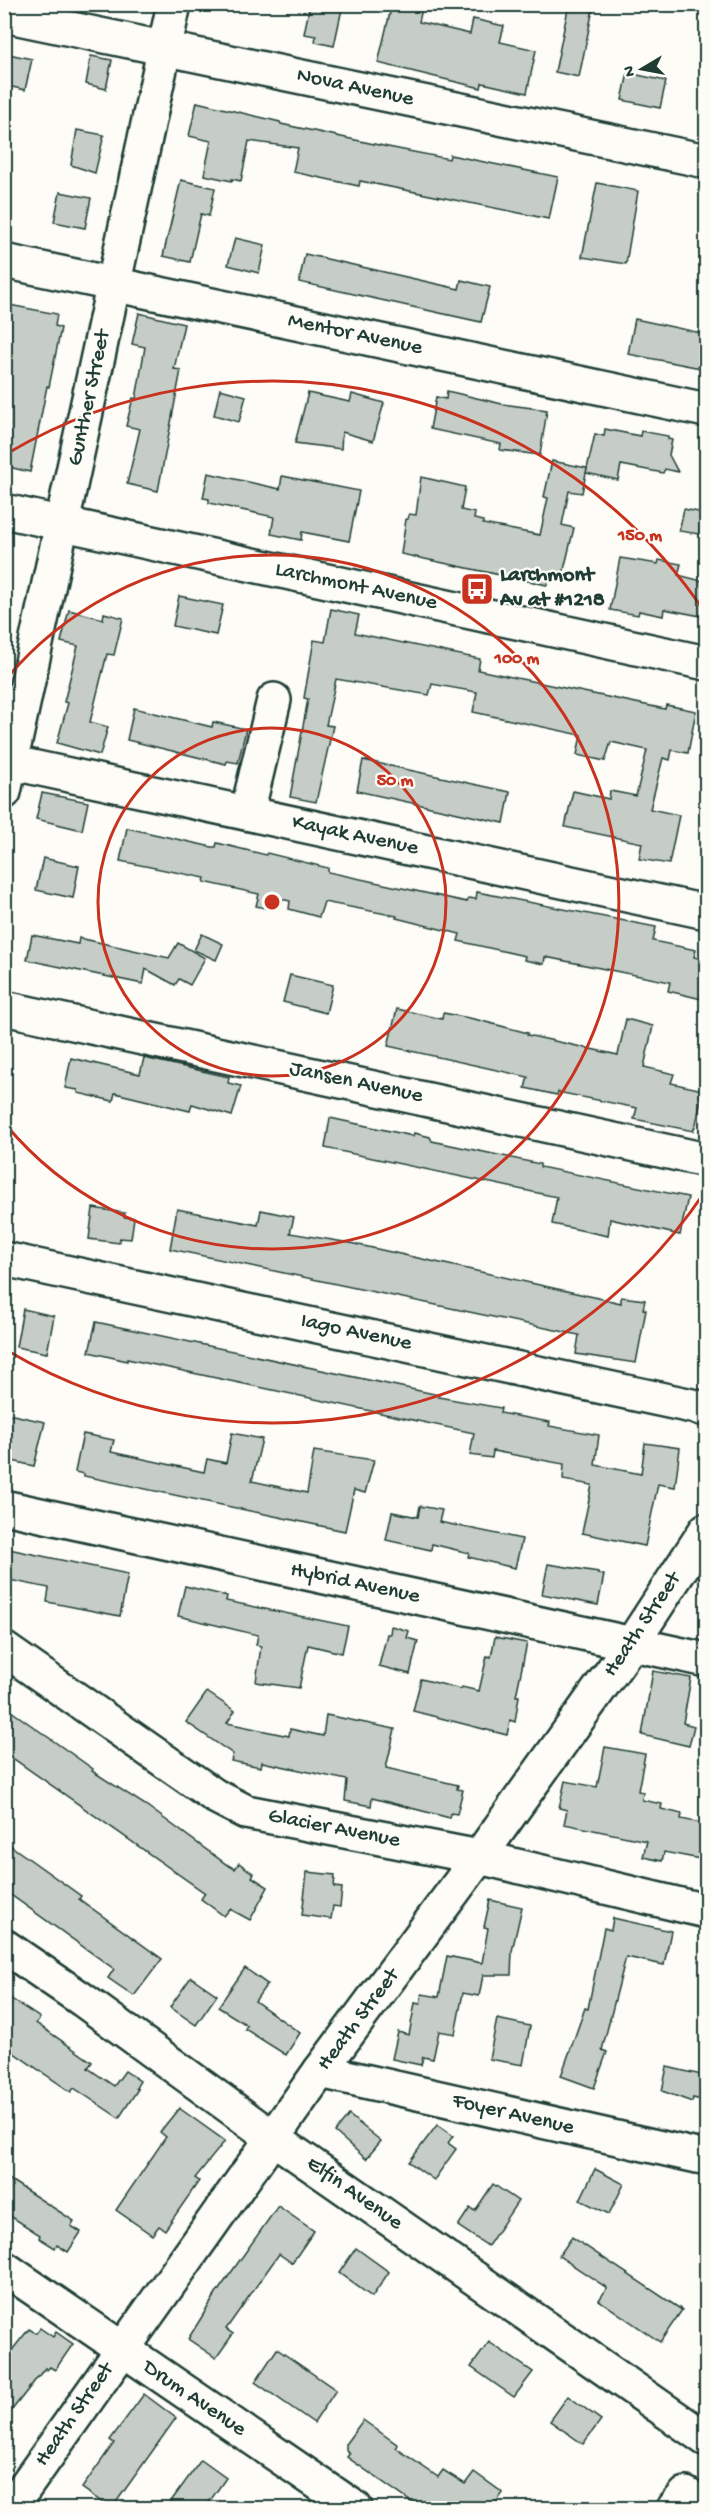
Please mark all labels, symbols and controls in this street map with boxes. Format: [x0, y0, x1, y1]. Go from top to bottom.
north arrow [612, 39, 672, 99]
street label: Nova Avenue [294, 63, 417, 113]
text: N [620, 64, 641, 78]
street label: Mentor Avenue [285, 308, 425, 362]
street label: Gunther Street [63, 326, 118, 468]
text: 150 m [617, 526, 662, 547]
street label: Larchmont Avenue [273, 557, 440, 617]
place label: Larchmont Av at #1218 [499, 563, 605, 614]
bus stop icon: Larchmont Av at #1218 [459, 571, 495, 607]
text: 100 m [494, 649, 540, 670]
text: 50 m [377, 771, 414, 792]
street label: Kayak Avenue [289, 810, 421, 862]
centre of rings [262, 892, 282, 912]
street label: Jansen Avenue [287, 1056, 426, 1110]
street label: Iago Avenue [298, 1309, 414, 1358]
street label: Hybrid Avenue [288, 1558, 423, 1611]
street label: Heath Street [598, 1566, 689, 1682]
street label: Glacier Avenue [266, 1803, 403, 1855]
street label: Heath Street [312, 1962, 407, 2076]
street label: Foyer Avenue [449, 2088, 577, 2142]
street label: Elfin Avenue [301, 2151, 408, 2237]
street label: Drum Avenue [136, 2354, 251, 2444]
street label: Heath Street [30, 2356, 121, 2472]

